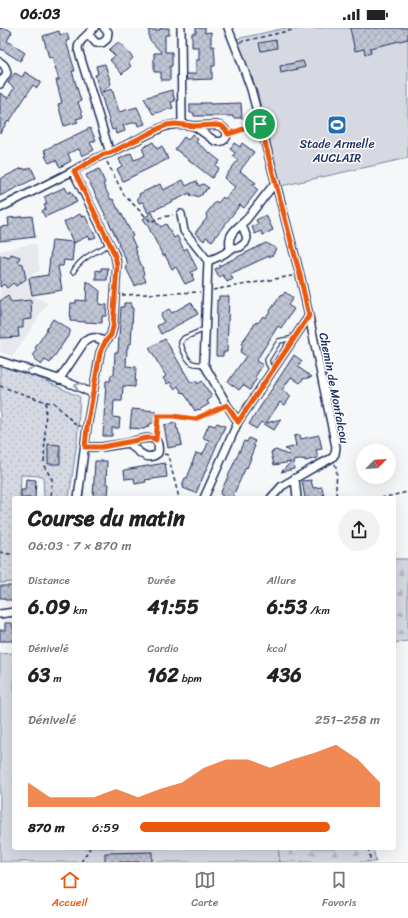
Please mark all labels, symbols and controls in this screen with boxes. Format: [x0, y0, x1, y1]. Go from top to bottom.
text: 06:03 [20, 1, 60, 27]
pin [243, 107, 277, 141]
icon: arrive [249, 113, 271, 135]
sports icon: Stade Armelle AUCLAIR [326, 114, 348, 136]
place label: Stade Armelle AUCLAIR [299, 133, 375, 169]
street label: Chemin de Monfalcou [312, 331, 356, 446]
one-way arrow [26, 367, 33, 376]
one-way arrow [73, 383, 80, 391]
north arrow [356, 444, 396, 484]
map controls [356, 444, 396, 484]
text: Course du matin [28, 499, 185, 538]
button: share [338, 509, 380, 551]
text: 06:03 · 7 × 870 m [28, 534, 131, 557]
text: Distance [28, 571, 70, 590]
text: Durée [147, 571, 176, 590]
text: Allure [267, 571, 296, 590]
text: 6.09 [28, 590, 70, 625]
text: 41:55 [147, 590, 199, 625]
text: 6:53 [267, 590, 307, 625]
text: km [70, 601, 87, 620]
text: /km [307, 601, 330, 620]
text: Dénivelé [28, 639, 69, 658]
text: Cardio [147, 639, 179, 658]
text: kcal [267, 639, 287, 658]
text: 63 [28, 658, 50, 693]
text: 162 [147, 658, 179, 693]
text: 436 [267, 658, 302, 693]
text: m [50, 669, 62, 688]
text: bpm [179, 669, 202, 688]
text: Dénivelé [28, 708, 76, 731]
text: 251–258 m [315, 708, 380, 731]
text: 870 m [28, 816, 65, 839]
text: 6:59 [92, 816, 119, 839]
tab: Accueil [52, 869, 88, 912]
tab: Carte [191, 869, 218, 912]
tab: Favoris [322, 869, 356, 912]

